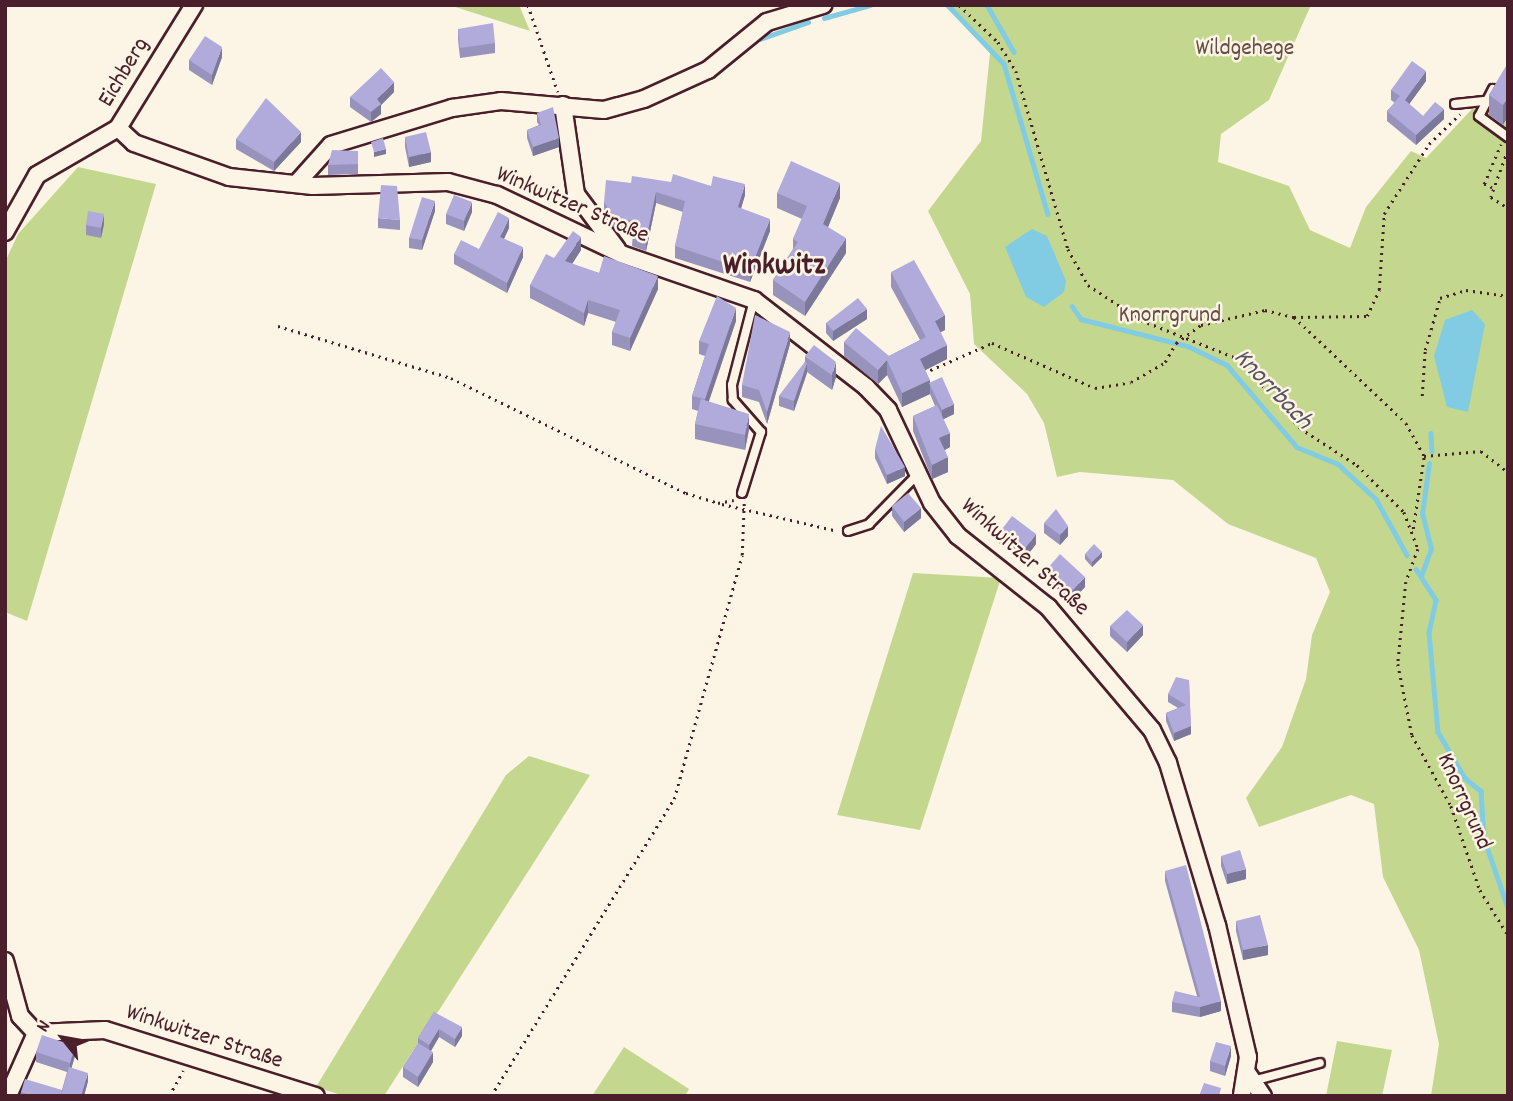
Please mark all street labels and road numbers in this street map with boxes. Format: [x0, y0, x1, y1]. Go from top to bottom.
street label: Eichberg [93, 33, 157, 113]
street label: Winkwitzer Straße [491, 161, 653, 251]
street label: Winkwitzer Straße [954, 493, 1094, 623]
street label: Knorrgrund [1429, 749, 1497, 855]
street label: Winkwitzer Straße [122, 999, 286, 1077]

